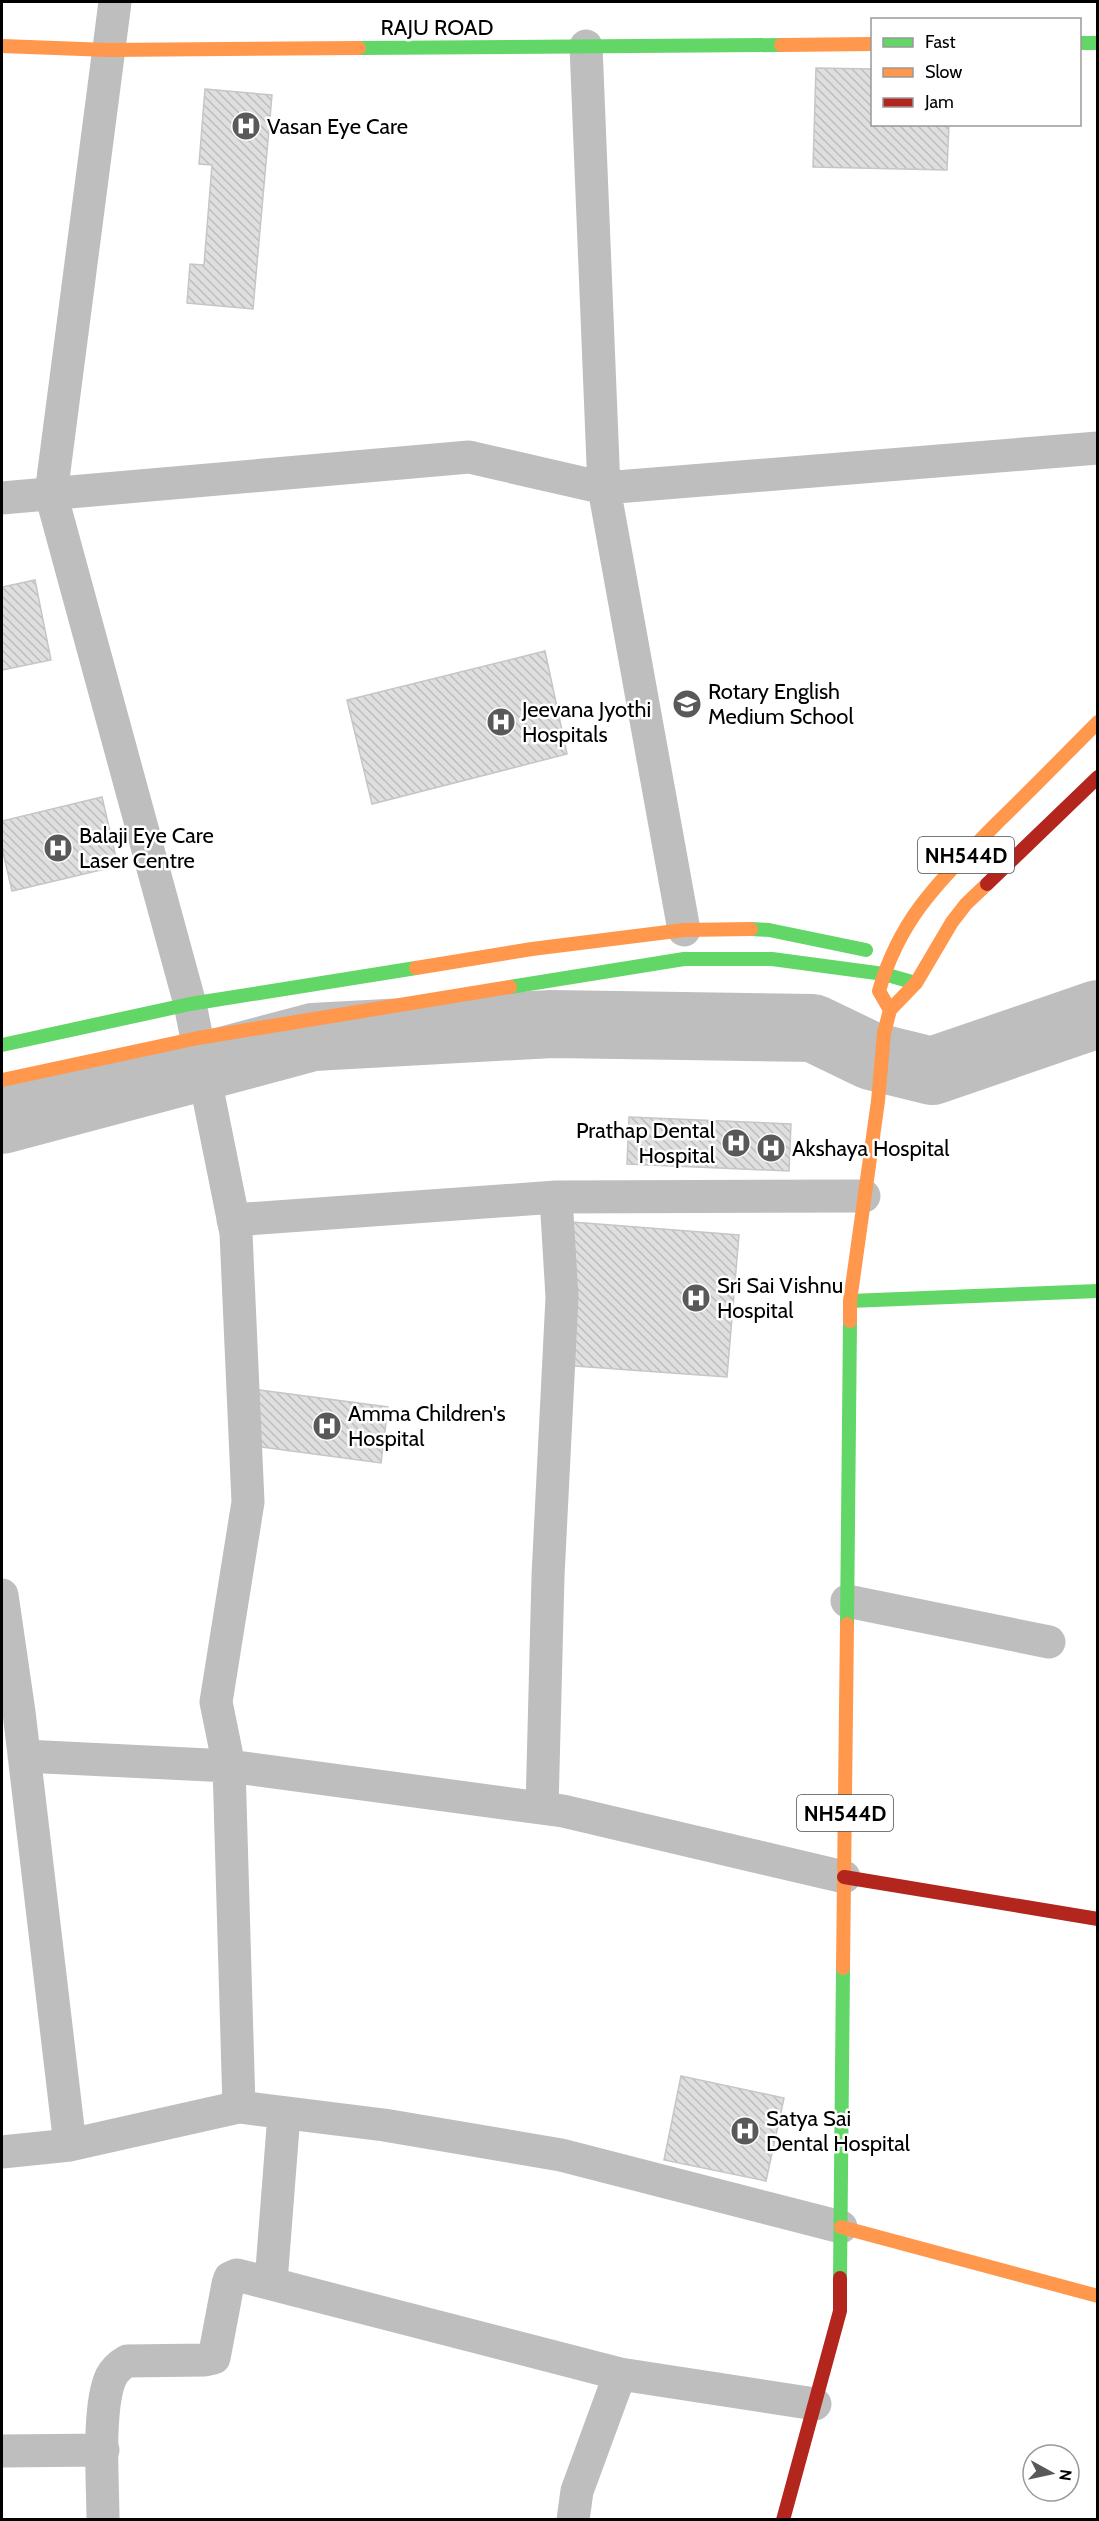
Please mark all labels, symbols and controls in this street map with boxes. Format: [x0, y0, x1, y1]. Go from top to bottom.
street label: RAJU ROAD [381, 14, 493, 41]
legend [871, 18, 1081, 126]
text: Fast [925, 31, 956, 53]
text: Slow [925, 61, 962, 83]
text: Jam [924, 91, 954, 113]
hospital icon: Vasan Eye Care [230, 110, 262, 142]
place label: Vasan Eye Care [267, 113, 408, 140]
place label: Rotary English Medium School [708, 678, 854, 730]
school or university icon: Rotary English Medium School [671, 688, 703, 720]
place label: Jeevana Jyothi Hospitals [521, 696, 651, 748]
hospital icon: Jeevana Jyothi Hospitals [485, 706, 517, 738]
place label: Balaji Eye Care Laser Centre [79, 822, 214, 874]
hospital icon: Balaji Eye Care Laser Centre [42, 832, 74, 864]
road number: NH544D [918, 837, 1014, 873]
place label: Prathap Dental Hospital [576, 1117, 716, 1169]
hospital icon: Prathap Dental Hospital [720, 1127, 752, 1159]
hospital icon: Akshaya Hospital [755, 1132, 787, 1164]
place label: Akshaya Hospital [792, 1135, 950, 1162]
place label: Sri Sai Vishnu Hospital [717, 1272, 843, 1324]
hospital icon: Sri Sai Vishnu Hospital [680, 1282, 712, 1314]
place label: Amma Children's Hospital [348, 1400, 506, 1452]
hospital icon: Amma Children's Hospital [311, 1410, 343, 1442]
road number: NH544D [797, 1795, 893, 1831]
place label: Satya Sai Dental Hospital [766, 2105, 911, 2157]
hospital icon: Satya Sai Dental Hospital [729, 2115, 761, 2147]
north arrow [1021, 2443, 1081, 2503]
text: N [1055, 2468, 1076, 2482]

